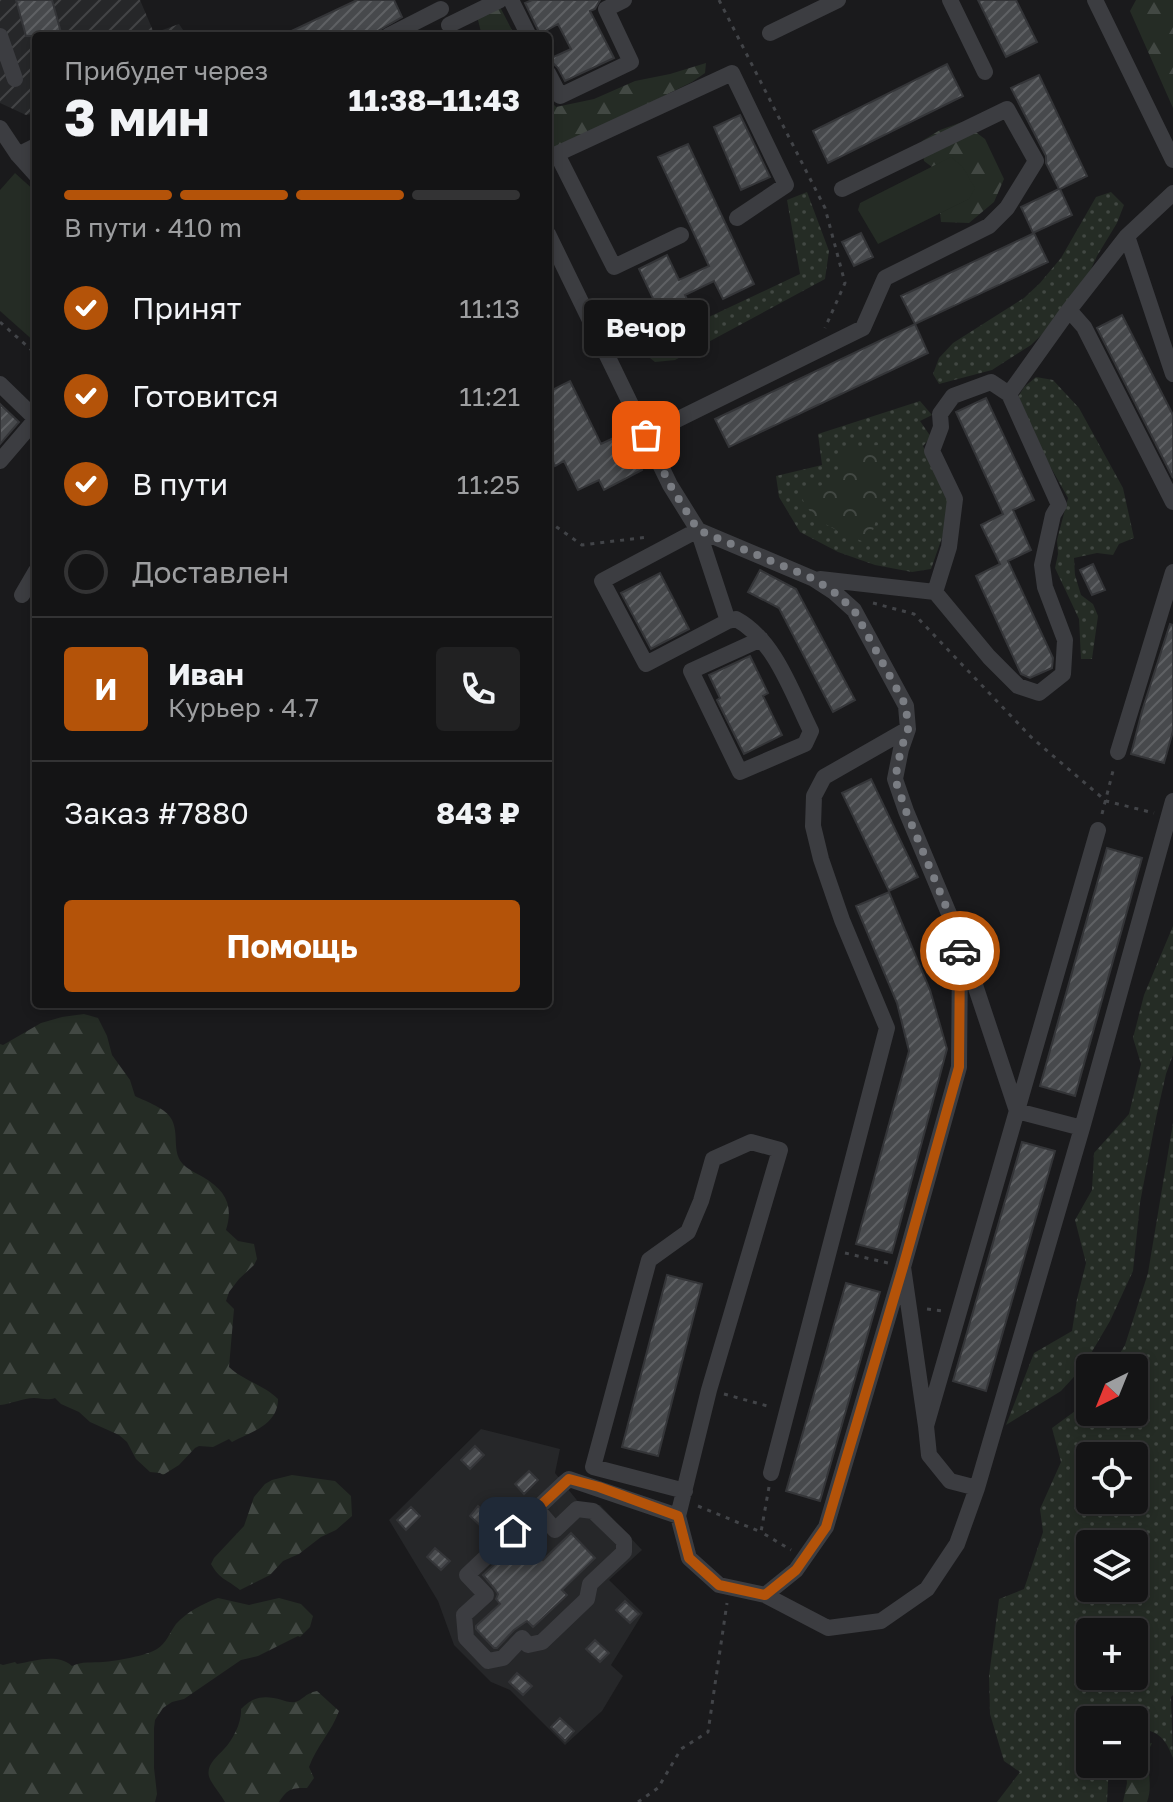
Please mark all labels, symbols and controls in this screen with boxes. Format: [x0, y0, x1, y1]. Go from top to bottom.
text: Прибудет через [64, 55, 268, 86]
text: 11:38–11:43 [349, 82, 520, 118]
text: 3 мин [64, 85, 210, 147]
text: В пути · 410 m [64, 212, 242, 243]
icon: check [64, 286, 108, 330]
text: Принят [132, 290, 241, 326]
text: 11:13 [459, 293, 520, 324]
callout: Вечор [584, 299, 708, 355]
text: Вечор [606, 312, 686, 343]
icon: check [64, 374, 108, 418]
text: Готовится [132, 378, 279, 414]
text: 11:21 [459, 381, 520, 412]
pin [612, 401, 680, 469]
icon: bag [624, 413, 668, 457]
icon: check [64, 462, 108, 506]
text: В пути [132, 466, 228, 502]
text: 11:25 [457, 469, 520, 500]
text: Доставлен [132, 554, 289, 590]
button: phone [436, 647, 520, 731]
text: Иван [168, 656, 244, 692]
text: И [95, 671, 117, 707]
text: Курьер · 4.7 [168, 692, 319, 723]
text: Заказ #7880 [64, 795, 249, 831]
text: 843 ₽ [436, 795, 520, 831]
button: Помощь [64, 900, 520, 992]
courier [920, 911, 1000, 991]
icon: car [938, 929, 982, 973]
north arrow [1076, 1354, 1148, 1426]
map controls [1076, 1354, 1148, 1778]
button: locate [1076, 1442, 1148, 1514]
pin [479, 1497, 547, 1565]
icon: home [491, 1509, 535, 1553]
button: layers [1076, 1530, 1148, 1602]
button: + [1076, 1618, 1148, 1690]
button: − [1076, 1706, 1148, 1778]

